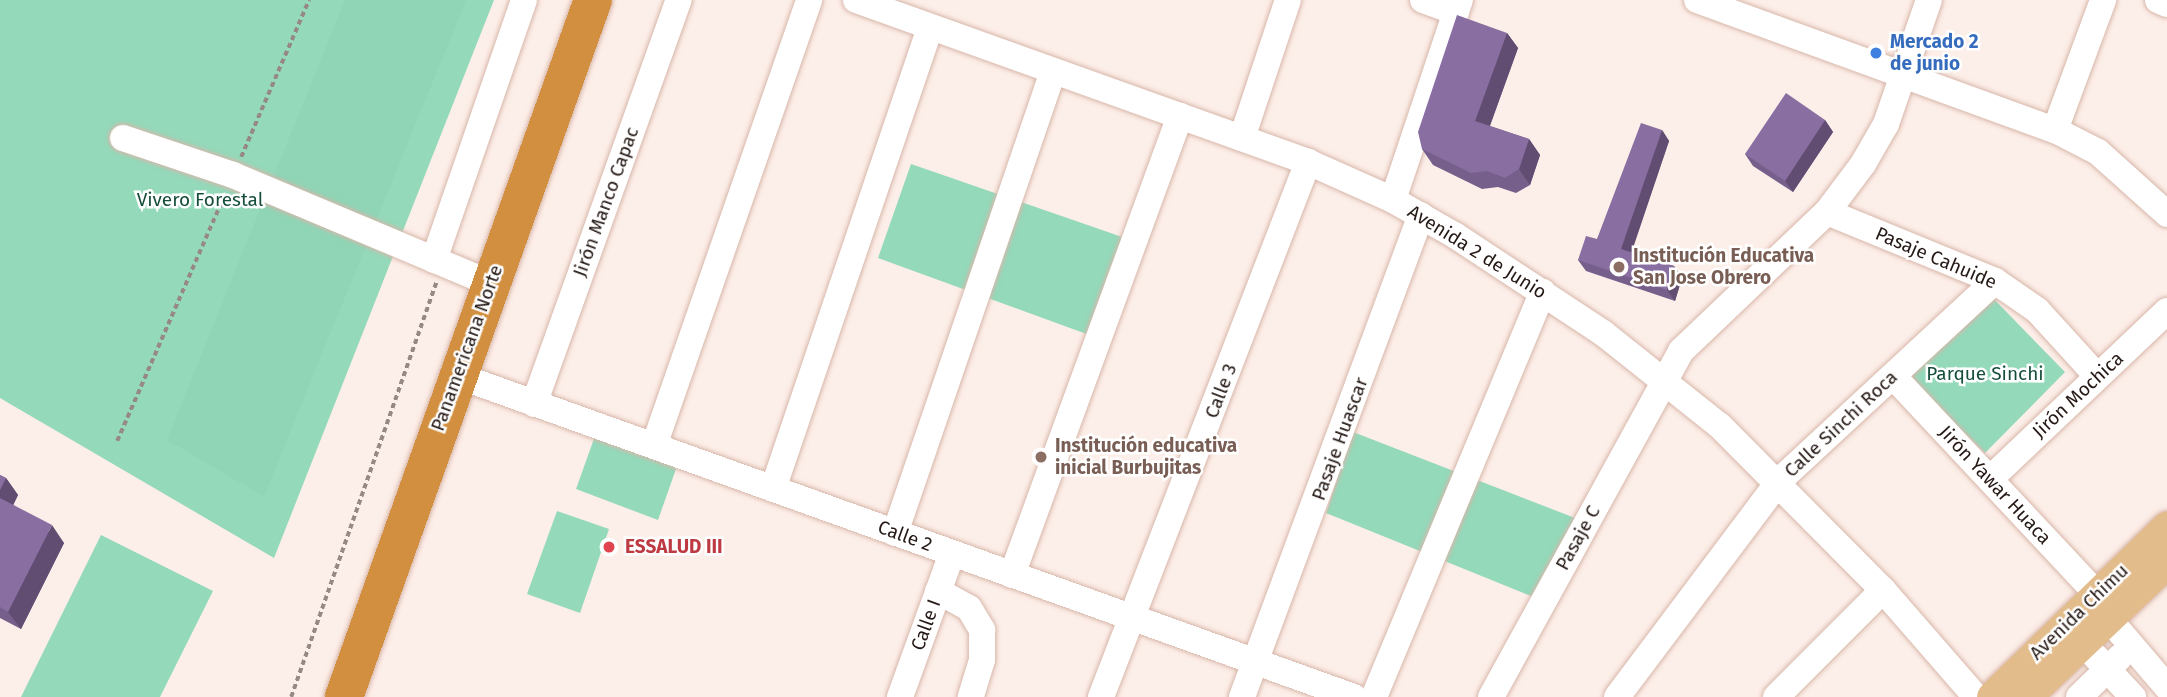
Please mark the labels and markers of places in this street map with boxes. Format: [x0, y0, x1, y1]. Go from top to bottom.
place label: Mercado 2 de junio [1890, 31, 1979, 75]
marker: Mercado 2 de junio [1868, 45, 1884, 61]
place label: Institución Educativa San Jose Obrero [1633, 245, 1814, 289]
marker: Institución Educativa San Jose Obrero [1611, 259, 1627, 275]
place label: Institución educativa inicial Burbujitas [1055, 435, 1237, 479]
marker: Institución educativa inicial Burbujitas [1033, 449, 1049, 465]
place label: ESSALUD III [625, 536, 723, 558]
marker: ESSALUD III [599, 537, 619, 557]

